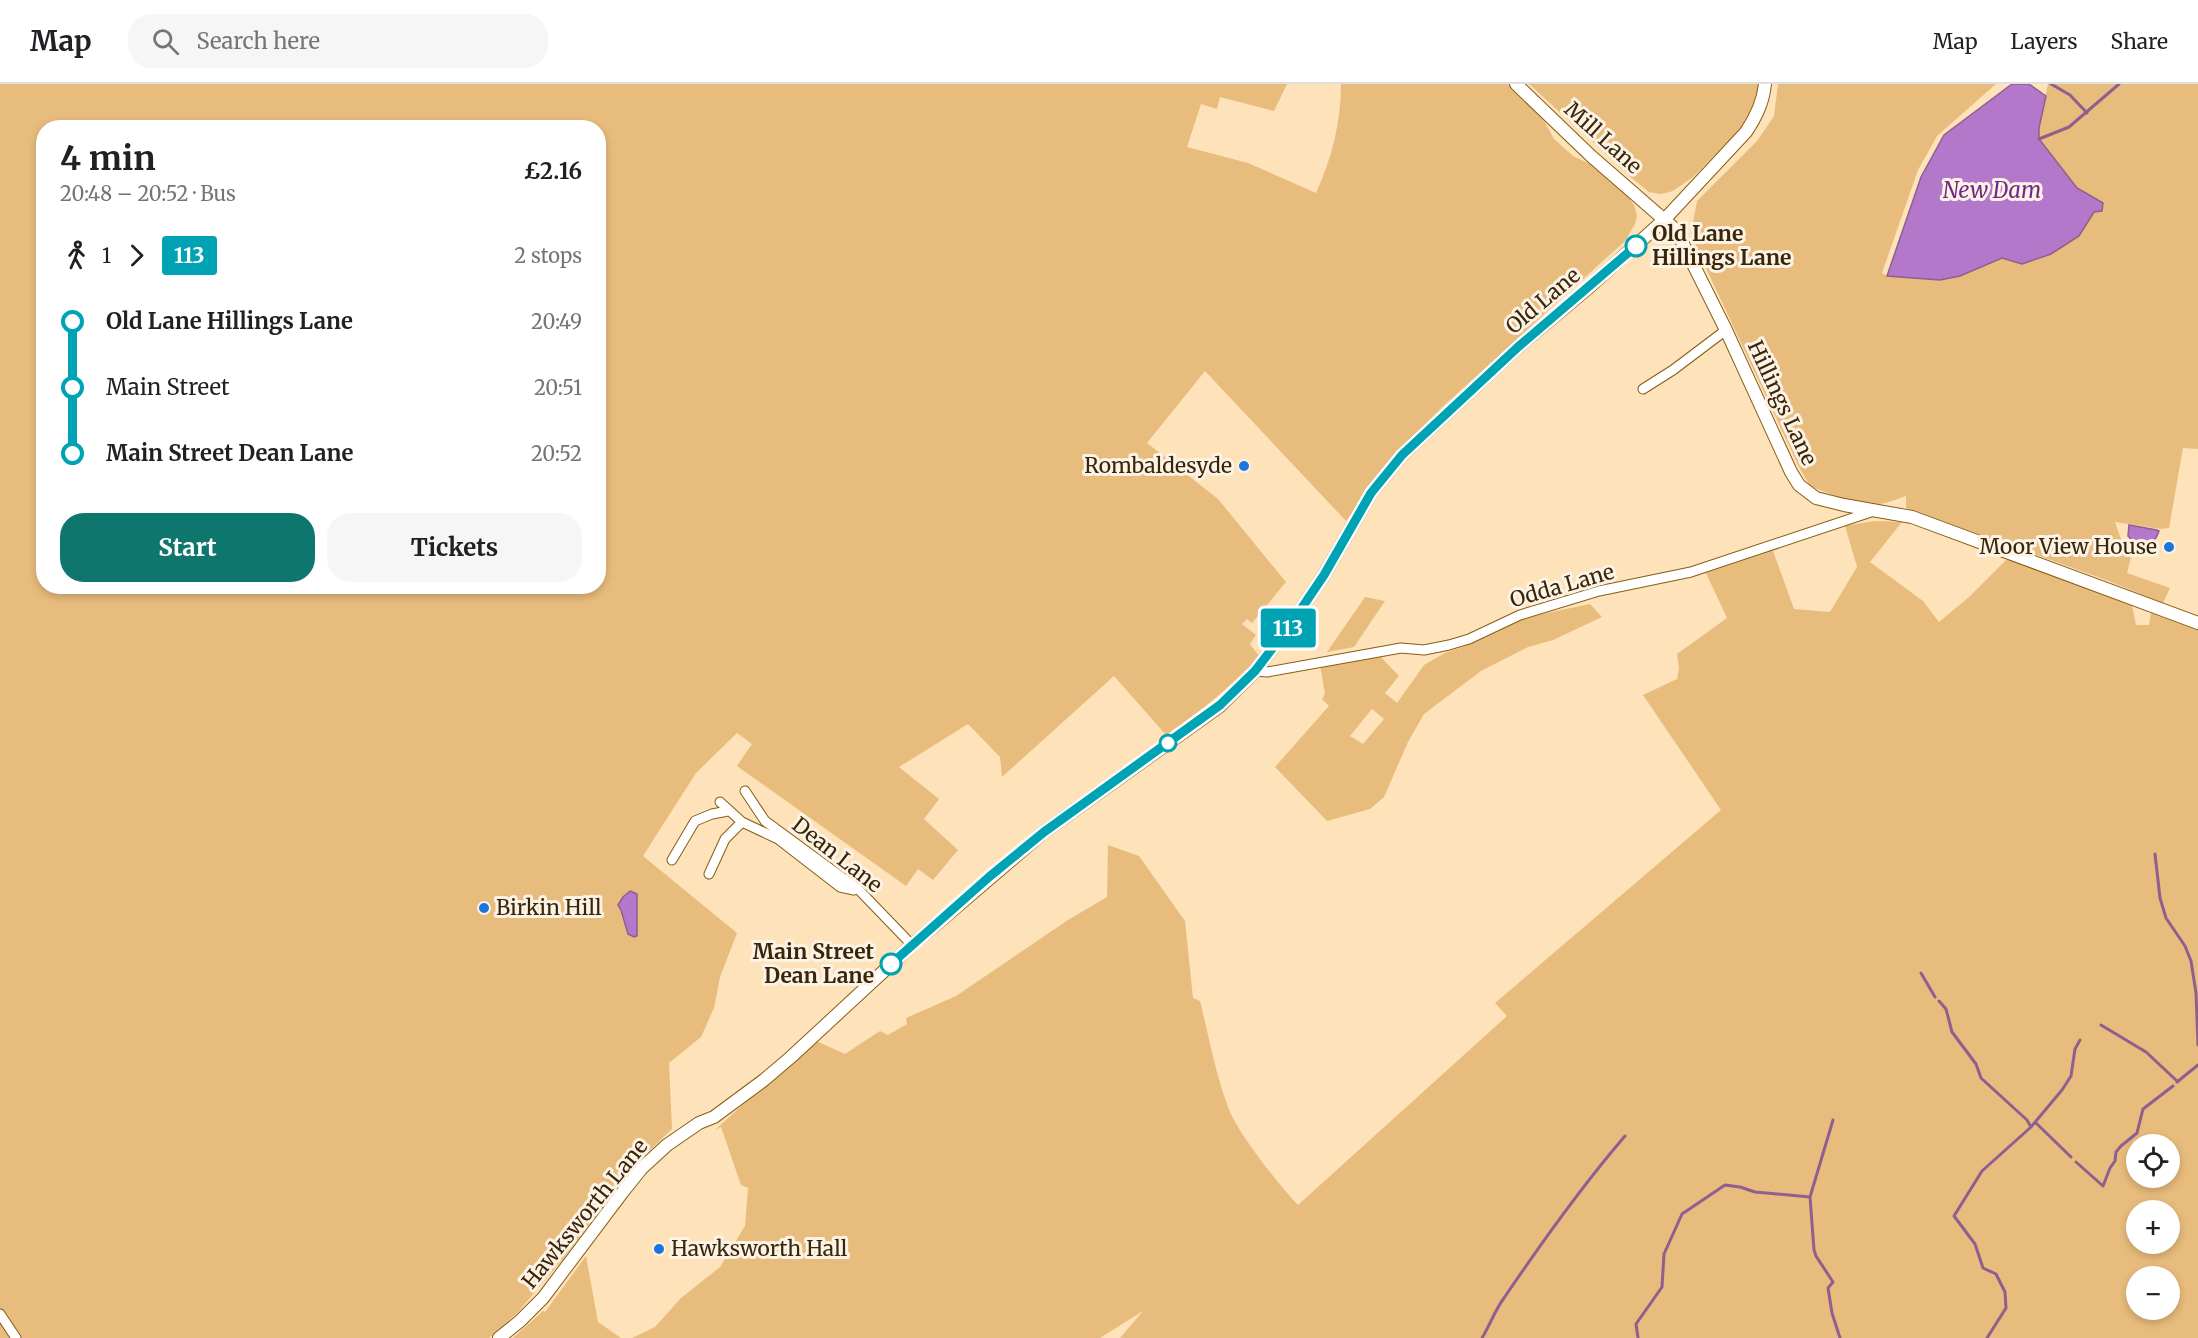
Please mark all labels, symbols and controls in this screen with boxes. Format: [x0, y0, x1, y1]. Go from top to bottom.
search box [128, 14, 548, 68]
text: Map [30, 23, 92, 59]
icon: search [149, 25, 182, 58]
text: Search here [197, 27, 320, 55]
text: Map [1933, 28, 1978, 55]
text: Layers [2011, 28, 2078, 55]
text: Share [2111, 28, 2168, 55]
street label: Mill Lane [1559, 96, 1648, 180]
text: 4 min [60, 138, 156, 179]
text: £2.16 [524, 157, 582, 185]
water label: New Dam [1943, 176, 2041, 204]
text: 20:48 – 20:52 · Bus [60, 181, 236, 206]
place label: Old Lane Hillings Lane [1652, 220, 1791, 271]
marker: Old Lane Hillings Lane [1625, 235, 1647, 257]
icon: walk [60, 239, 93, 272]
icon: forward [120, 239, 153, 272]
text: 113 [174, 242, 205, 269]
text: 1 [102, 243, 111, 268]
text: 2 stops [514, 243, 582, 268]
street label: Old Lane [1500, 262, 1585, 340]
text: Old Lane Hillings Lane [106, 307, 353, 335]
text: 20:49 [531, 309, 582, 334]
street label: Hillings Lane [1742, 336, 1823, 470]
text: Main Street [106, 373, 229, 401]
text: 20:51 [534, 375, 582, 400]
text: Main Street Dean Lane [106, 439, 353, 467]
text: 20:52 [531, 441, 582, 466]
place label: Rombaldesyde [1084, 452, 1232, 479]
marker: Rombaldesyde [1237, 459, 1251, 473]
button: Start [60, 513, 315, 582]
button: Tickets [327, 513, 582, 582]
place label: Moor View House [1979, 533, 2157, 560]
marker: Moor View House [2162, 540, 2176, 554]
street label: Odda Lane [1507, 558, 1617, 613]
line badge: 113 [1254, 608, 1322, 648]
text: 113 [1273, 615, 1303, 642]
unlabelled marker [1159, 734, 1177, 752]
street label: Dean Lane [787, 811, 888, 898]
place label: Birkin Hill [496, 894, 602, 921]
marker: Birkin Hill [477, 901, 491, 915]
place label: Main Street Dean Lane [753, 938, 875, 989]
marker: Main Street Dean Lane [880, 953, 902, 975]
street label: Hawksworth Lane [516, 1133, 653, 1294]
map controls [2126, 1134, 2180, 1320]
button: locate [2126, 1134, 2180, 1188]
button: + [2126, 1200, 2180, 1254]
place label: Hawksworth Hall [671, 1235, 848, 1262]
marker: Hawksworth Hall [652, 1242, 666, 1256]
button: − [2126, 1266, 2180, 1320]

